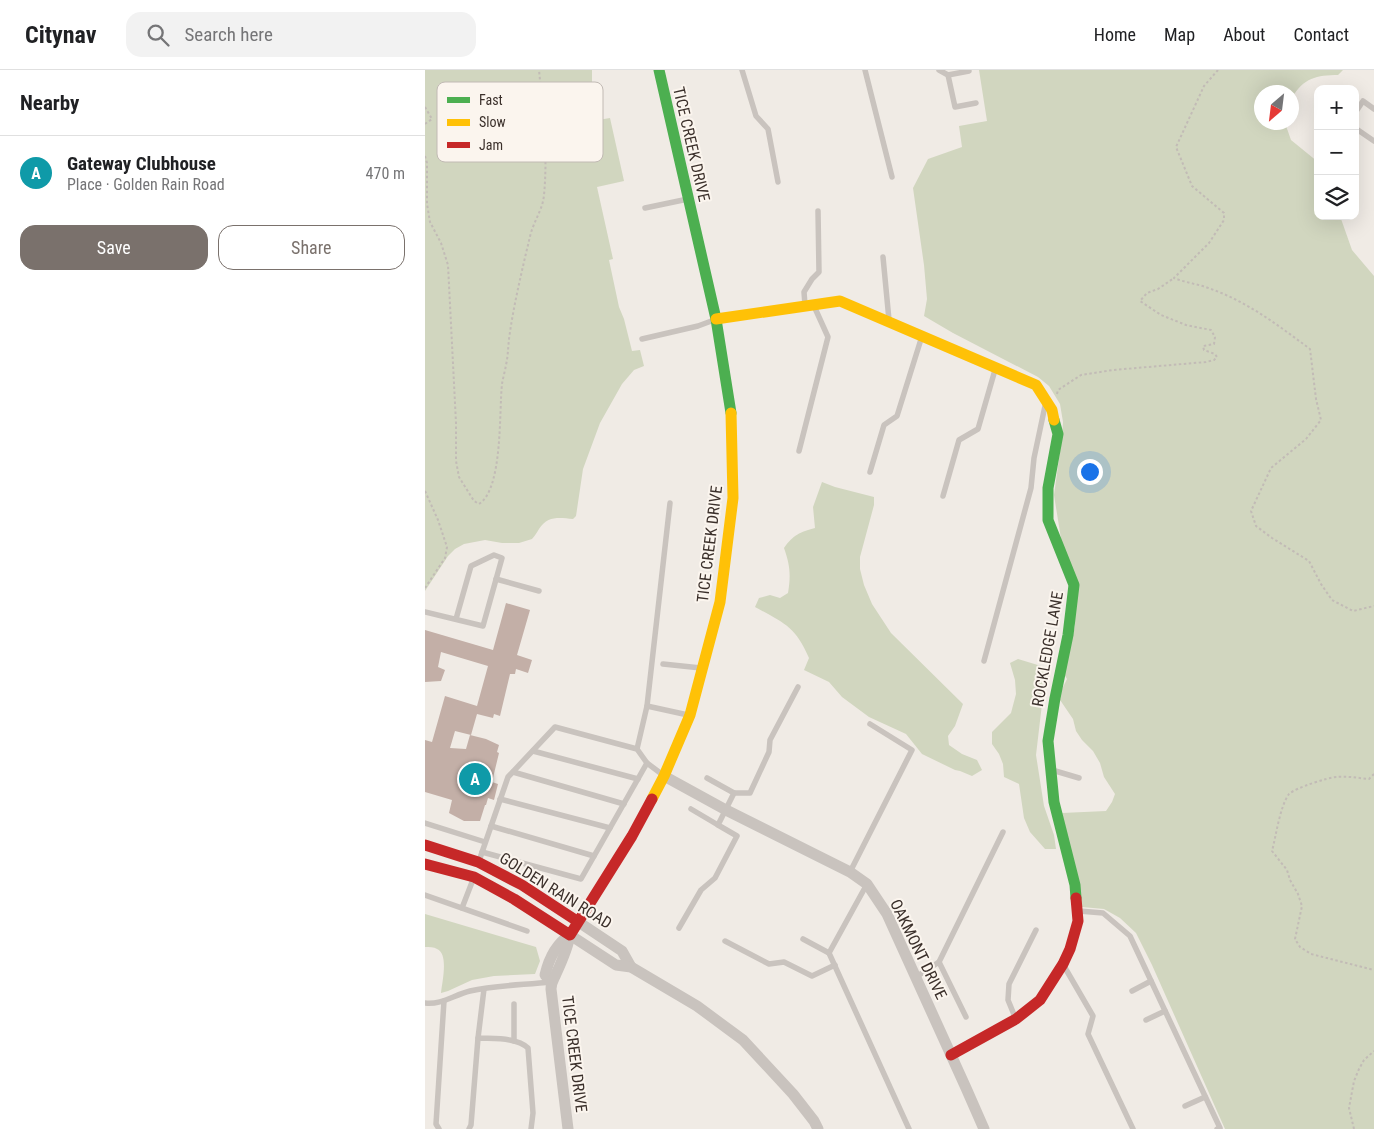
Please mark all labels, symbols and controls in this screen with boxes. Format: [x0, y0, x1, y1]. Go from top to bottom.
search box [126, 12, 476, 57]
text: Citynav [25, 21, 96, 49]
icon: search [144, 21, 172, 49]
text: Search here [184, 23, 273, 46]
text: Home [1094, 24, 1136, 45]
text: Map [1164, 24, 1195, 45]
text: About [1223, 24, 1265, 45]
text: Contact [1293, 24, 1349, 45]
legend [437, 82, 603, 162]
street label: TICE CREEK DRIVE [669, 85, 714, 204]
north arrow [1254, 85, 1299, 130]
map controls [1314, 85, 1359, 220]
button: + [1314, 85, 1359, 130]
text: Nearby [20, 91, 79, 115]
text: Fast [479, 92, 503, 108]
text: Slow [479, 114, 506, 130]
button: − [1314, 130, 1359, 175]
text: Jam [479, 137, 503, 153]
text: Gateway Clubhouse [67, 152, 216, 175]
text: A [31, 164, 41, 183]
text: 470 m [366, 164, 405, 183]
text: Place · Golden Rain Road [67, 175, 225, 194]
button: layers [1314, 175, 1359, 220]
button: Save [20, 225, 208, 270]
button: Share [218, 225, 405, 270]
your location [1077, 459, 1103, 485]
street label: TICE CREEK DRIVE [693, 485, 726, 603]
street label: ROCKLEDGE LANE [1028, 590, 1067, 708]
pin: A [459, 760, 491, 798]
street label: GOLDEN RAIN ROAD [496, 848, 615, 933]
street label: OAKMONT DRIVE [886, 896, 951, 1002]
street label: TICE CREEK DRIVE [558, 995, 591, 1114]

